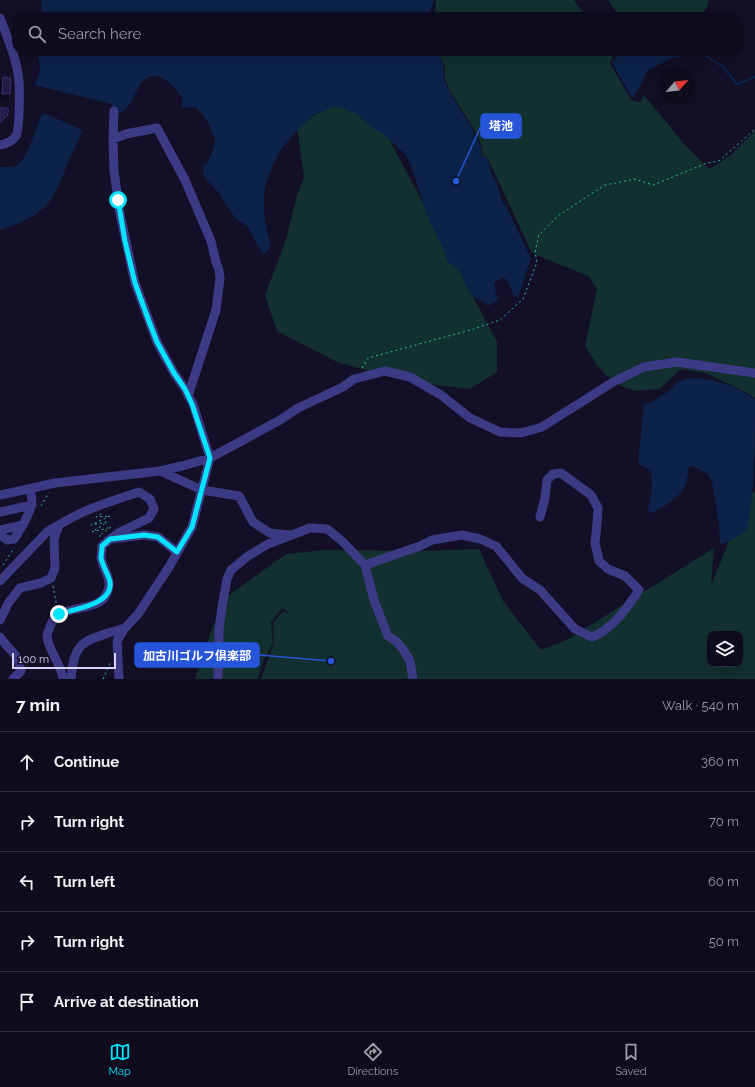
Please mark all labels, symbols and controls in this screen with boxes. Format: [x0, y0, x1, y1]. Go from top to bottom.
search box [12, 12, 743, 56]
icon: search [26, 23, 48, 45]
text: Search here [58, 25, 141, 43]
north arrow [659, 68, 695, 104]
callout: 塔池 [481, 114, 521, 138]
text: 塔池 [489, 119, 513, 133]
route start [109, 191, 127, 209]
route end [50, 605, 68, 623]
map controls [707, 631, 743, 667]
button: layers [707, 631, 743, 667]
callout: 加古川ゴルフ倶楽部 [135, 643, 259, 667]
text: 加古川ゴルフ倶楽部 [143, 649, 251, 663]
scale bar [12, 651, 116, 670]
text: 100 m [18, 653, 49, 666]
text: 7 min [16, 695, 60, 715]
text: Walk · 540 m [662, 698, 739, 713]
icon: ahead [16, 751, 38, 773]
text: Continue [54, 753, 119, 771]
text: 360 m [701, 754, 739, 769]
icon: right [16, 811, 38, 833]
text: Turn right [54, 813, 124, 831]
text: 70 m [709, 814, 739, 829]
icon: left [16, 871, 38, 893]
text: Turn left [54, 873, 115, 891]
text: 60 m [708, 874, 739, 889]
icon: right [16, 931, 38, 953]
text: Turn right [54, 933, 124, 951]
text: 50 m [709, 934, 739, 949]
icon: arrive [16, 991, 38, 1013]
text: Arrive at destination [54, 993, 199, 1011]
tab: Map [108, 1041, 131, 1078]
tab: Directions [348, 1041, 398, 1078]
tab: Saved [615, 1041, 647, 1078]

